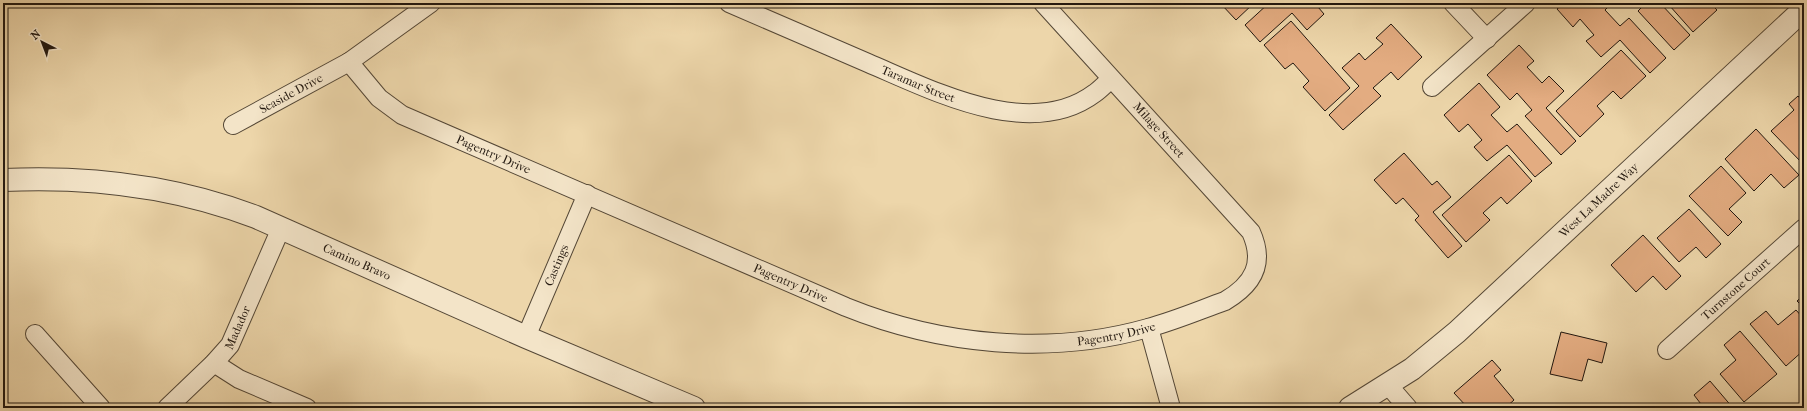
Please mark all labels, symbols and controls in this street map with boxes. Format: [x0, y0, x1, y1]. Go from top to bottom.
north arrow [22, 22, 62, 62]
text: N [28, 27, 44, 43]
street label: Taramar Street [879, 63, 958, 105]
street label: Seaside Drive [257, 71, 325, 116]
street label: Milage Street [1130, 99, 1188, 161]
street label: Pagentry Drive [454, 132, 533, 177]
street label: West La Madre Way [1555, 160, 1642, 241]
street label: Camino Bravo [321, 241, 393, 283]
street label: Castings [542, 242, 572, 288]
street label: Turnstone Court [1698, 254, 1773, 323]
street label: Pagentry Drive [751, 261, 830, 305]
street label: Madador [222, 303, 254, 352]
street label: Pagentry Drive [1076, 319, 1157, 348]

